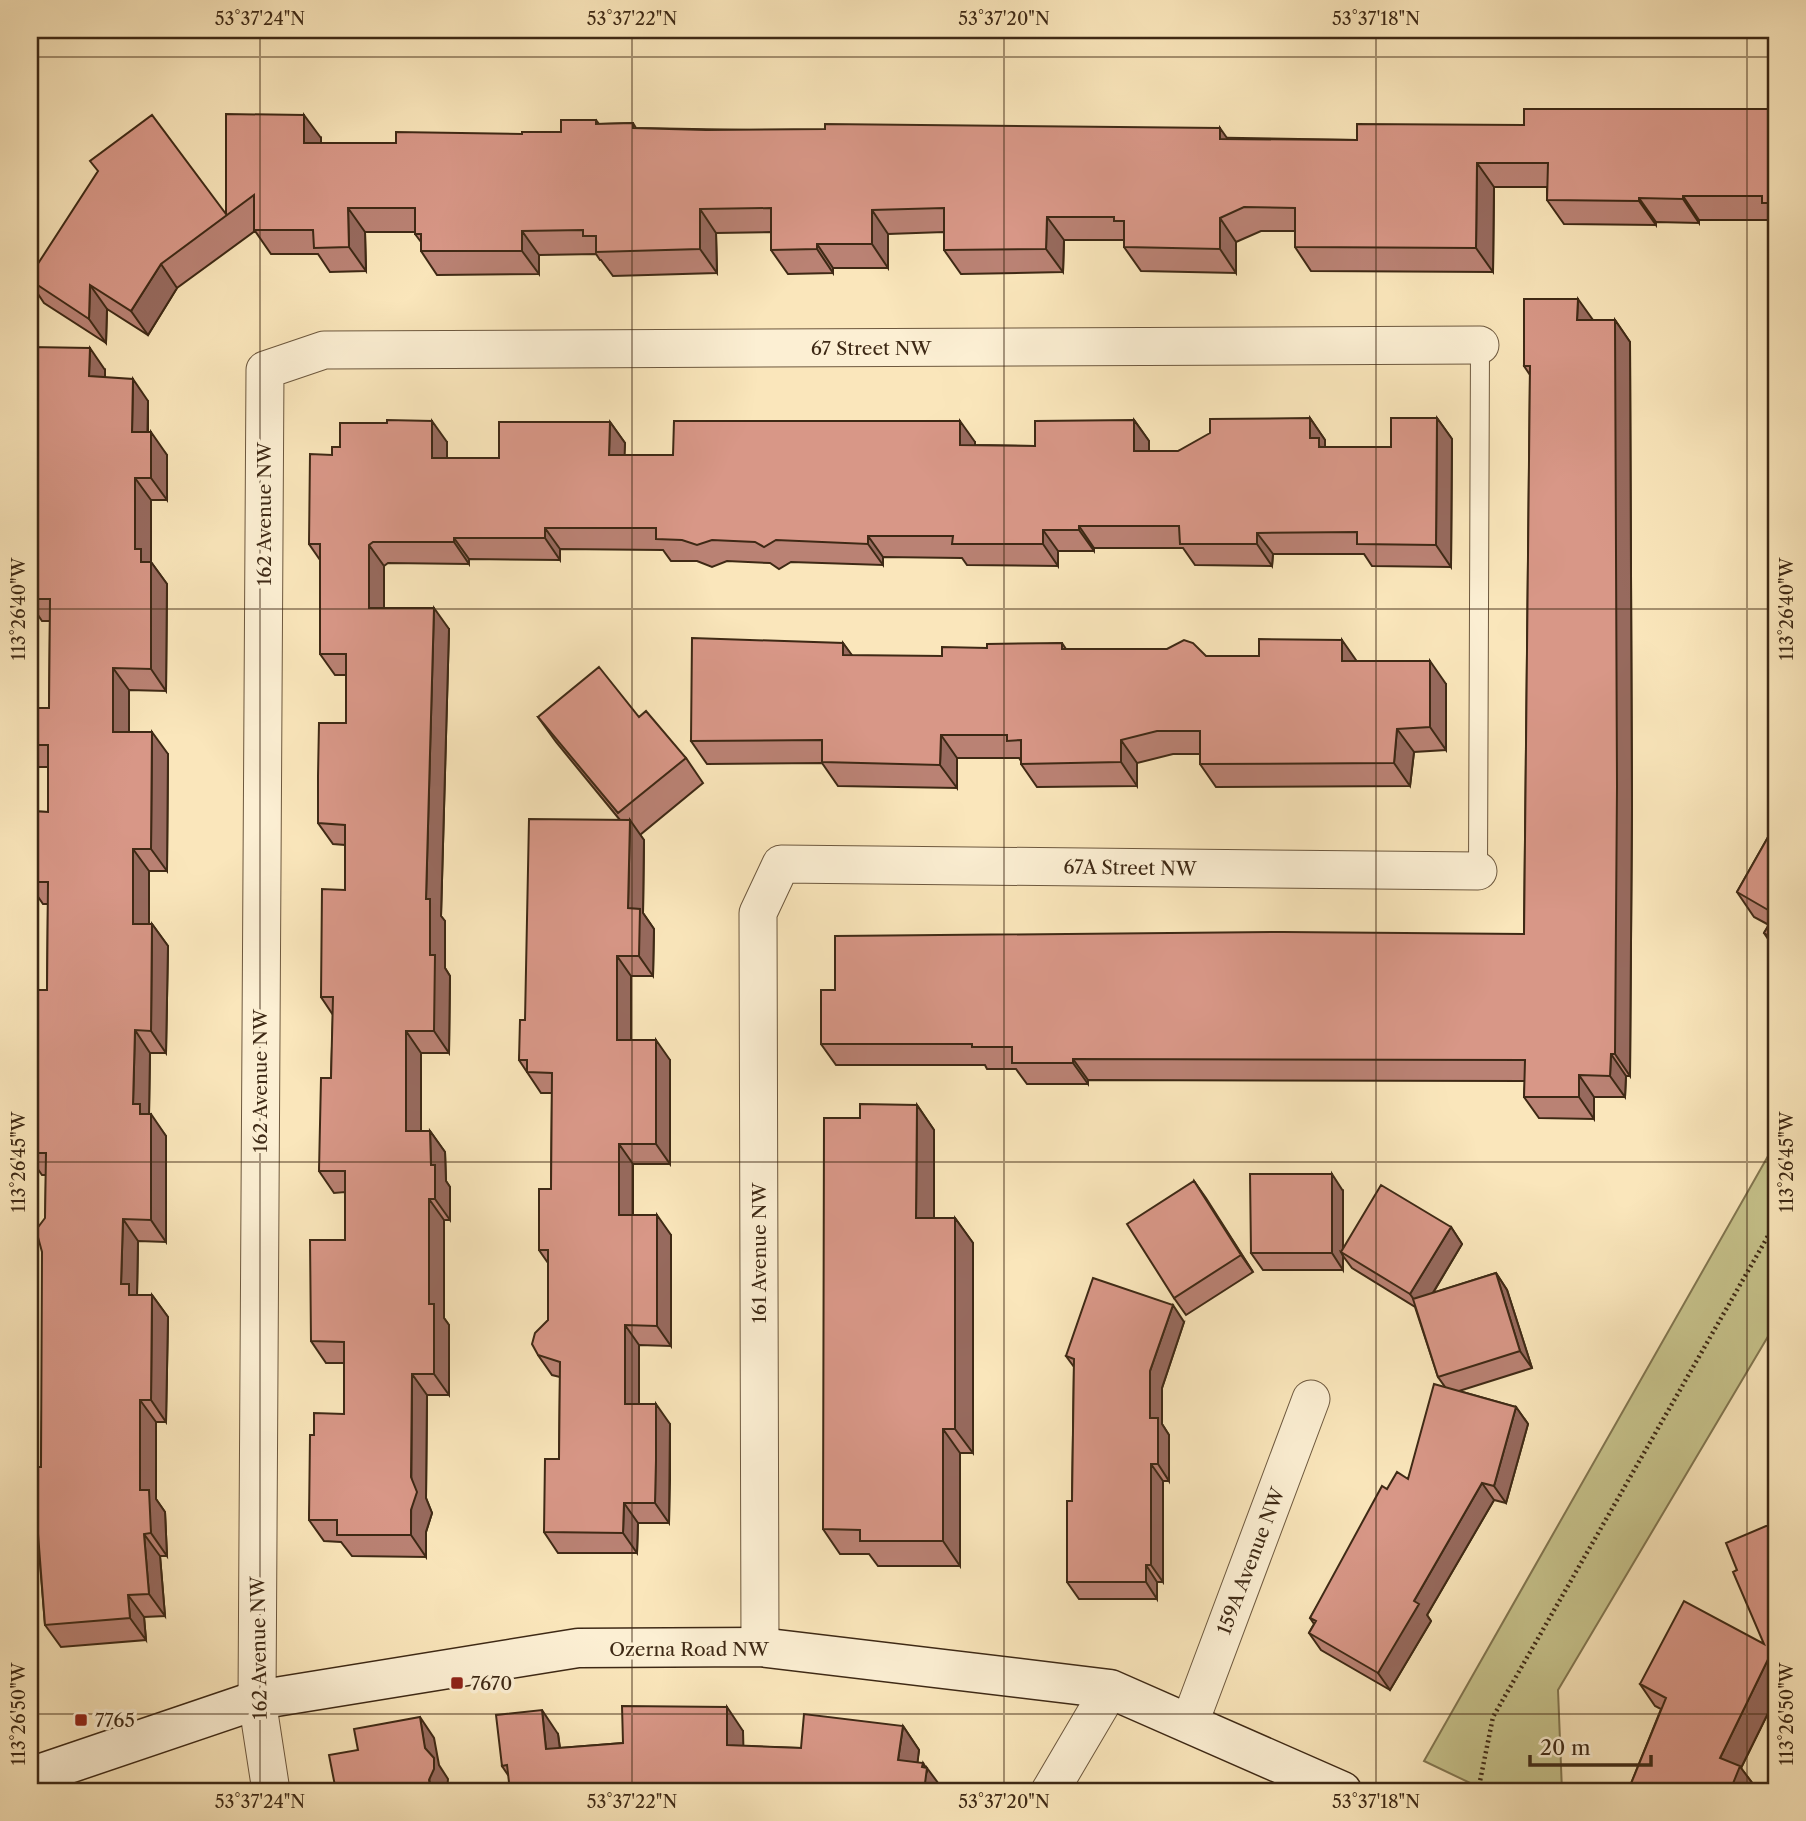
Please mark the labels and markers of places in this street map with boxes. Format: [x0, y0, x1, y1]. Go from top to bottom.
place label: 7670 [471, 1672, 512, 1695]
marker: 7670 [449, 1675, 465, 1691]
place label: 7765 [95, 1709, 135, 1732]
marker: 7765 [73, 1712, 89, 1728]

